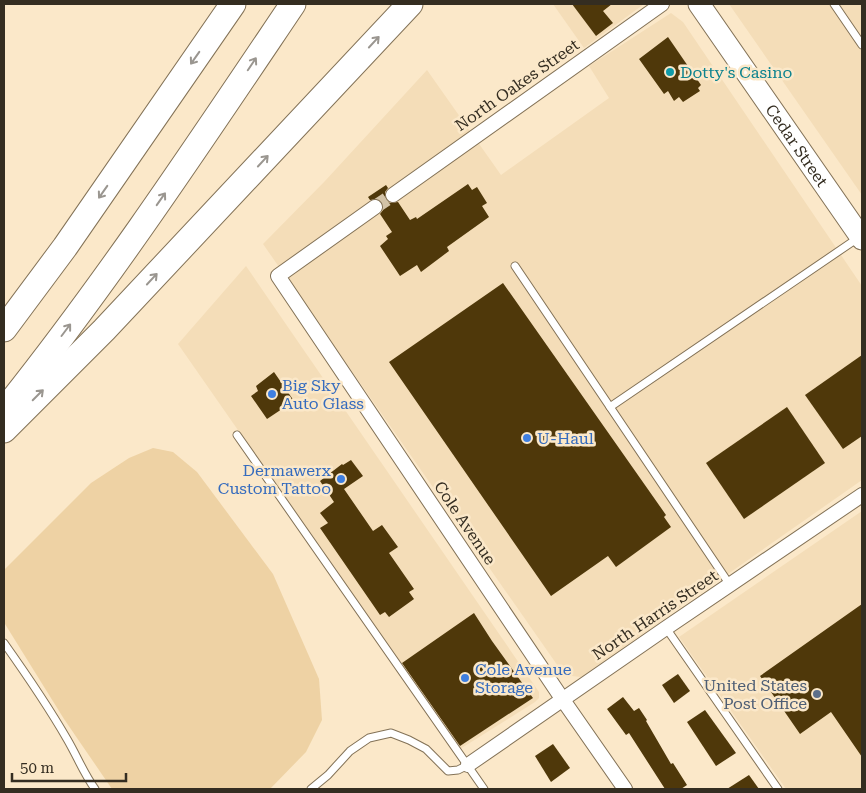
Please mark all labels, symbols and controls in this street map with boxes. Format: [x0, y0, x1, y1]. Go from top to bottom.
street label: North Oakes Street [451, 35, 583, 135]
one-way arrow [368, 36, 380, 48]
one-way arrow [190, 51, 200, 65]
one-way arrow [247, 57, 257, 71]
place label: Dotty's Casino [680, 63, 793, 82]
marker: Dotty's Casino [664, 66, 676, 78]
street label: Cedar Street [762, 100, 832, 190]
one-way arrow [257, 154, 269, 167]
one-way arrow [98, 185, 108, 199]
one-way arrow [156, 192, 166, 206]
one-way arrow [146, 273, 158, 286]
one-way arrow [61, 324, 71, 338]
place label: Big Sky Auto Glass [282, 376, 364, 413]
marker: Big Sky Auto Glass [266, 388, 278, 400]
one-way arrow [32, 389, 45, 401]
place label: U-Haul [537, 429, 594, 448]
marker: U-Haul [521, 432, 533, 444]
place label: Dermawerx Custom Tattoo [218, 461, 332, 498]
marker: Dermawerx Custom Tattoo [335, 473, 347, 485]
street label: Cole Avenue [430, 478, 500, 568]
street label: North Harris Street [589, 566, 721, 664]
place label: Cole Avenue Storage [475, 660, 572, 697]
marker: Cole Avenue Storage [459, 672, 471, 684]
place label: United States Post Office [704, 676, 807, 713]
marker: United States Post Office [811, 688, 823, 700]
scale bar [12, 750, 126, 782]
text: 50 m [20, 759, 55, 777]

